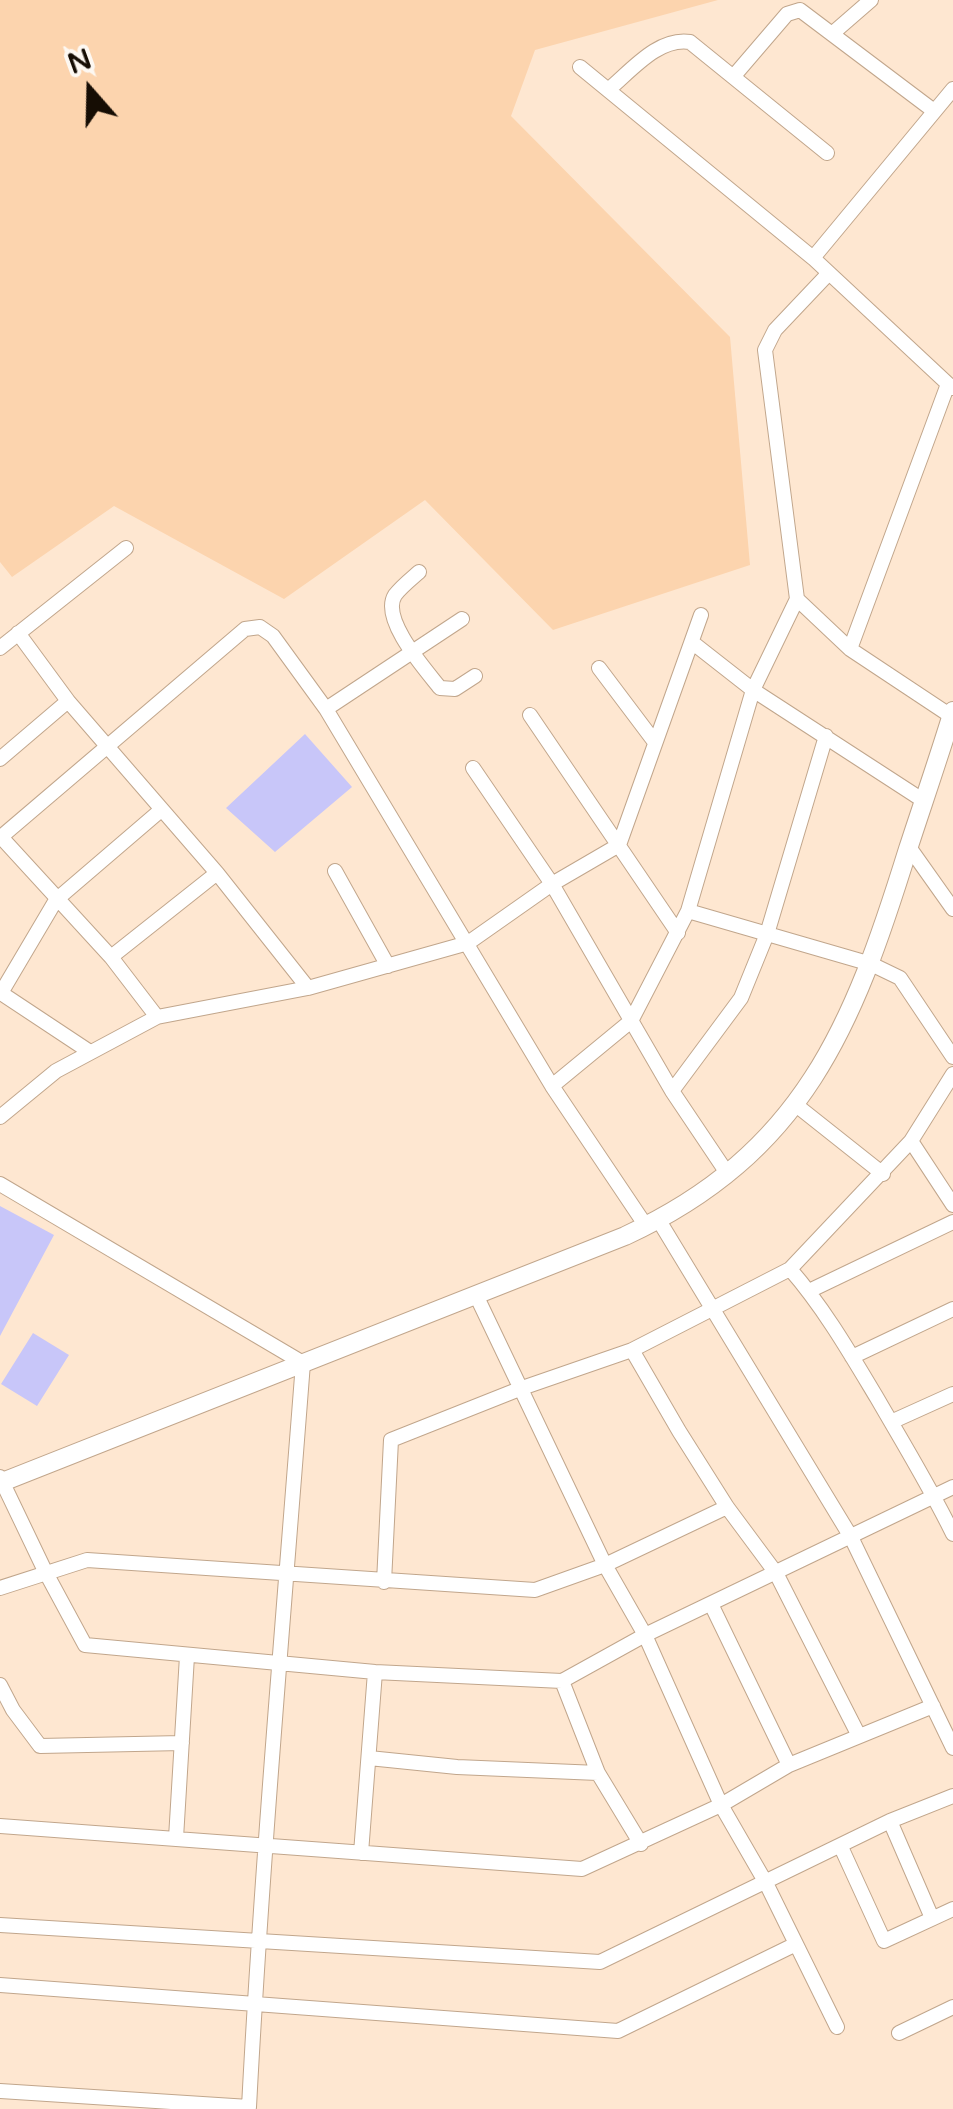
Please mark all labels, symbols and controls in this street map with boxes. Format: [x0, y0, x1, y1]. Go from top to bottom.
north arrow [40, 40, 140, 140]
text: N [63, 42, 96, 82]

